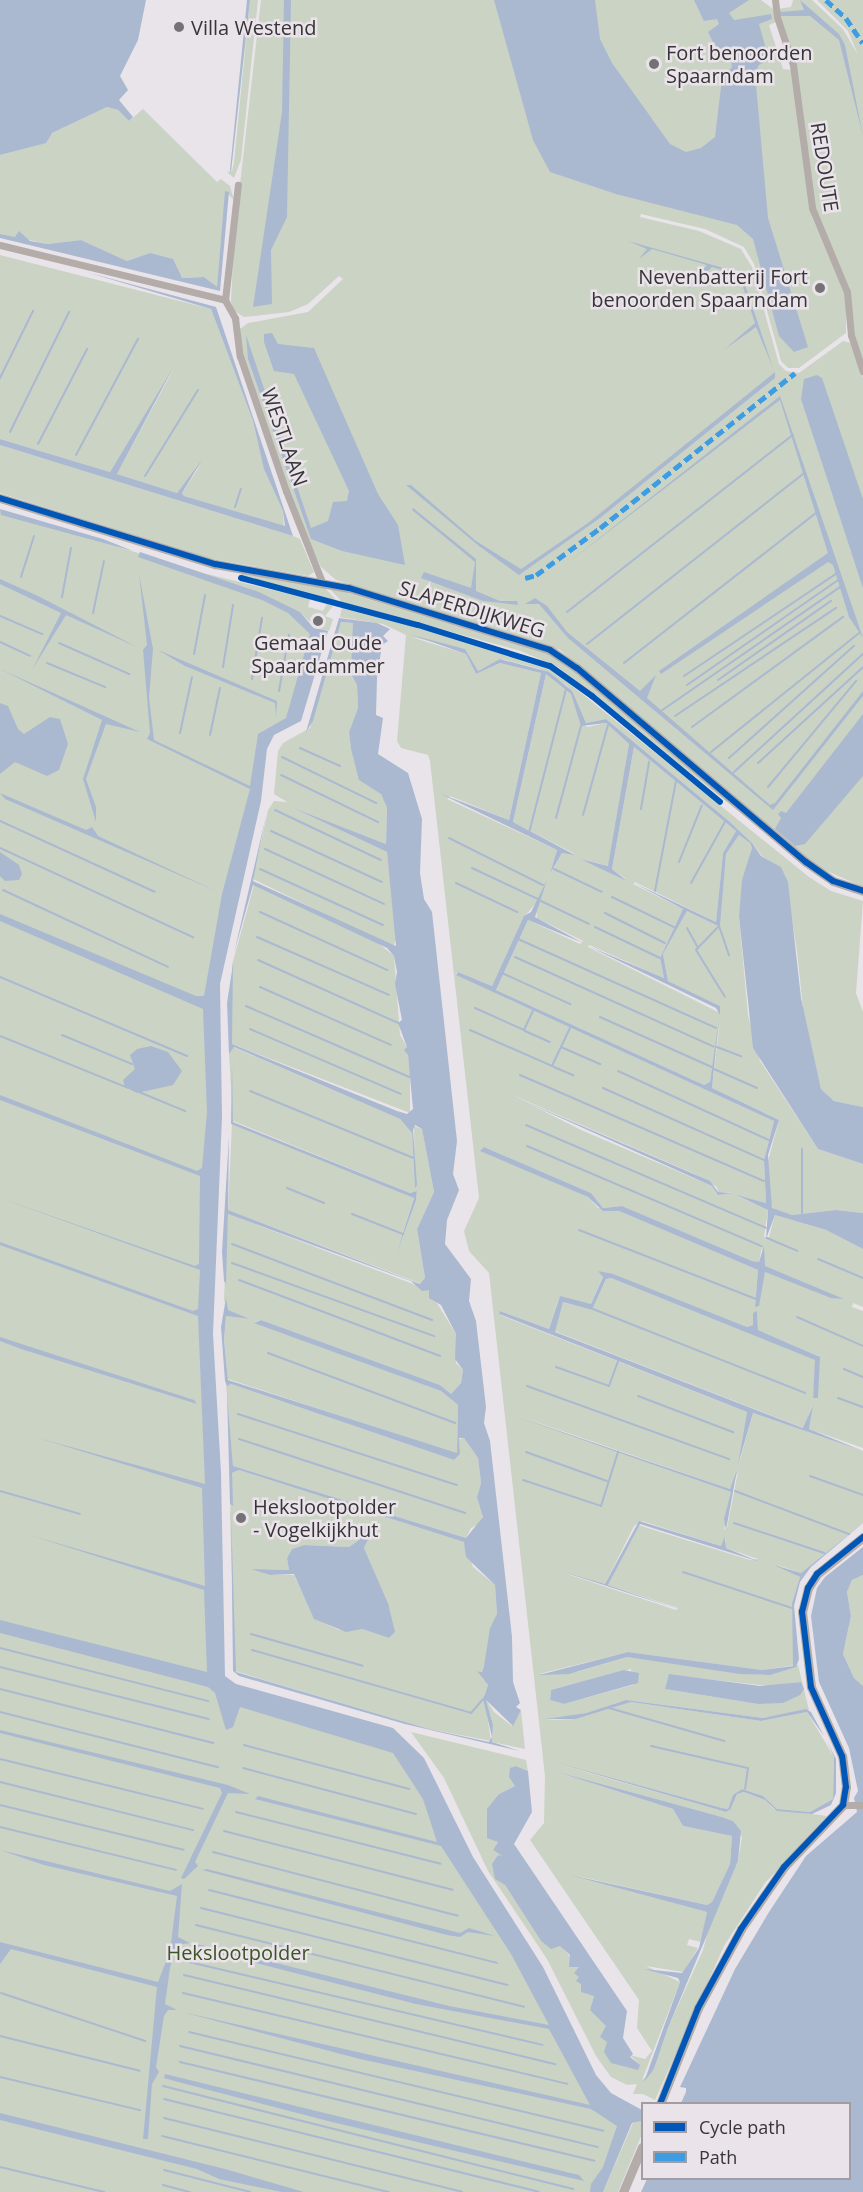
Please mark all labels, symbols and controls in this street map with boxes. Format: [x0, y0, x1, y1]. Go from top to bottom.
place label: Villa Westend [191, 15, 316, 39]
marker: Villa Westend [172, 20, 186, 34]
place label: Fort benoorden Spaarndam [666, 40, 813, 87]
marker: Fort benoorden Spaarndam [647, 57, 661, 71]
street label: REDOUTE [806, 121, 844, 213]
place label: Nevenbatterij Fort benoorden Spaarndam [591, 264, 808, 311]
marker: Nevenbatterij Fort benoorden Spaarndam [813, 281, 827, 295]
street label: WESTLAAN [257, 385, 313, 489]
street label: SLAPERDIJKWEG [396, 575, 548, 643]
marker: Gemaal Oude Spaardammer [311, 614, 325, 628]
place label: Gemaal Oude Spaardammer [251, 630, 385, 677]
place label: Hekslootpolder - Vogelkijkhut [253, 1494, 396, 1541]
marker: Hekslootpolder - Vogelkijkhut [234, 1511, 248, 1525]
park label: Hekslootpolder [166, 1940, 310, 1964]
legend [641, 2102, 851, 2180]
text: Cycle path [699, 2115, 786, 2139]
text: Path [699, 2145, 737, 2169]

